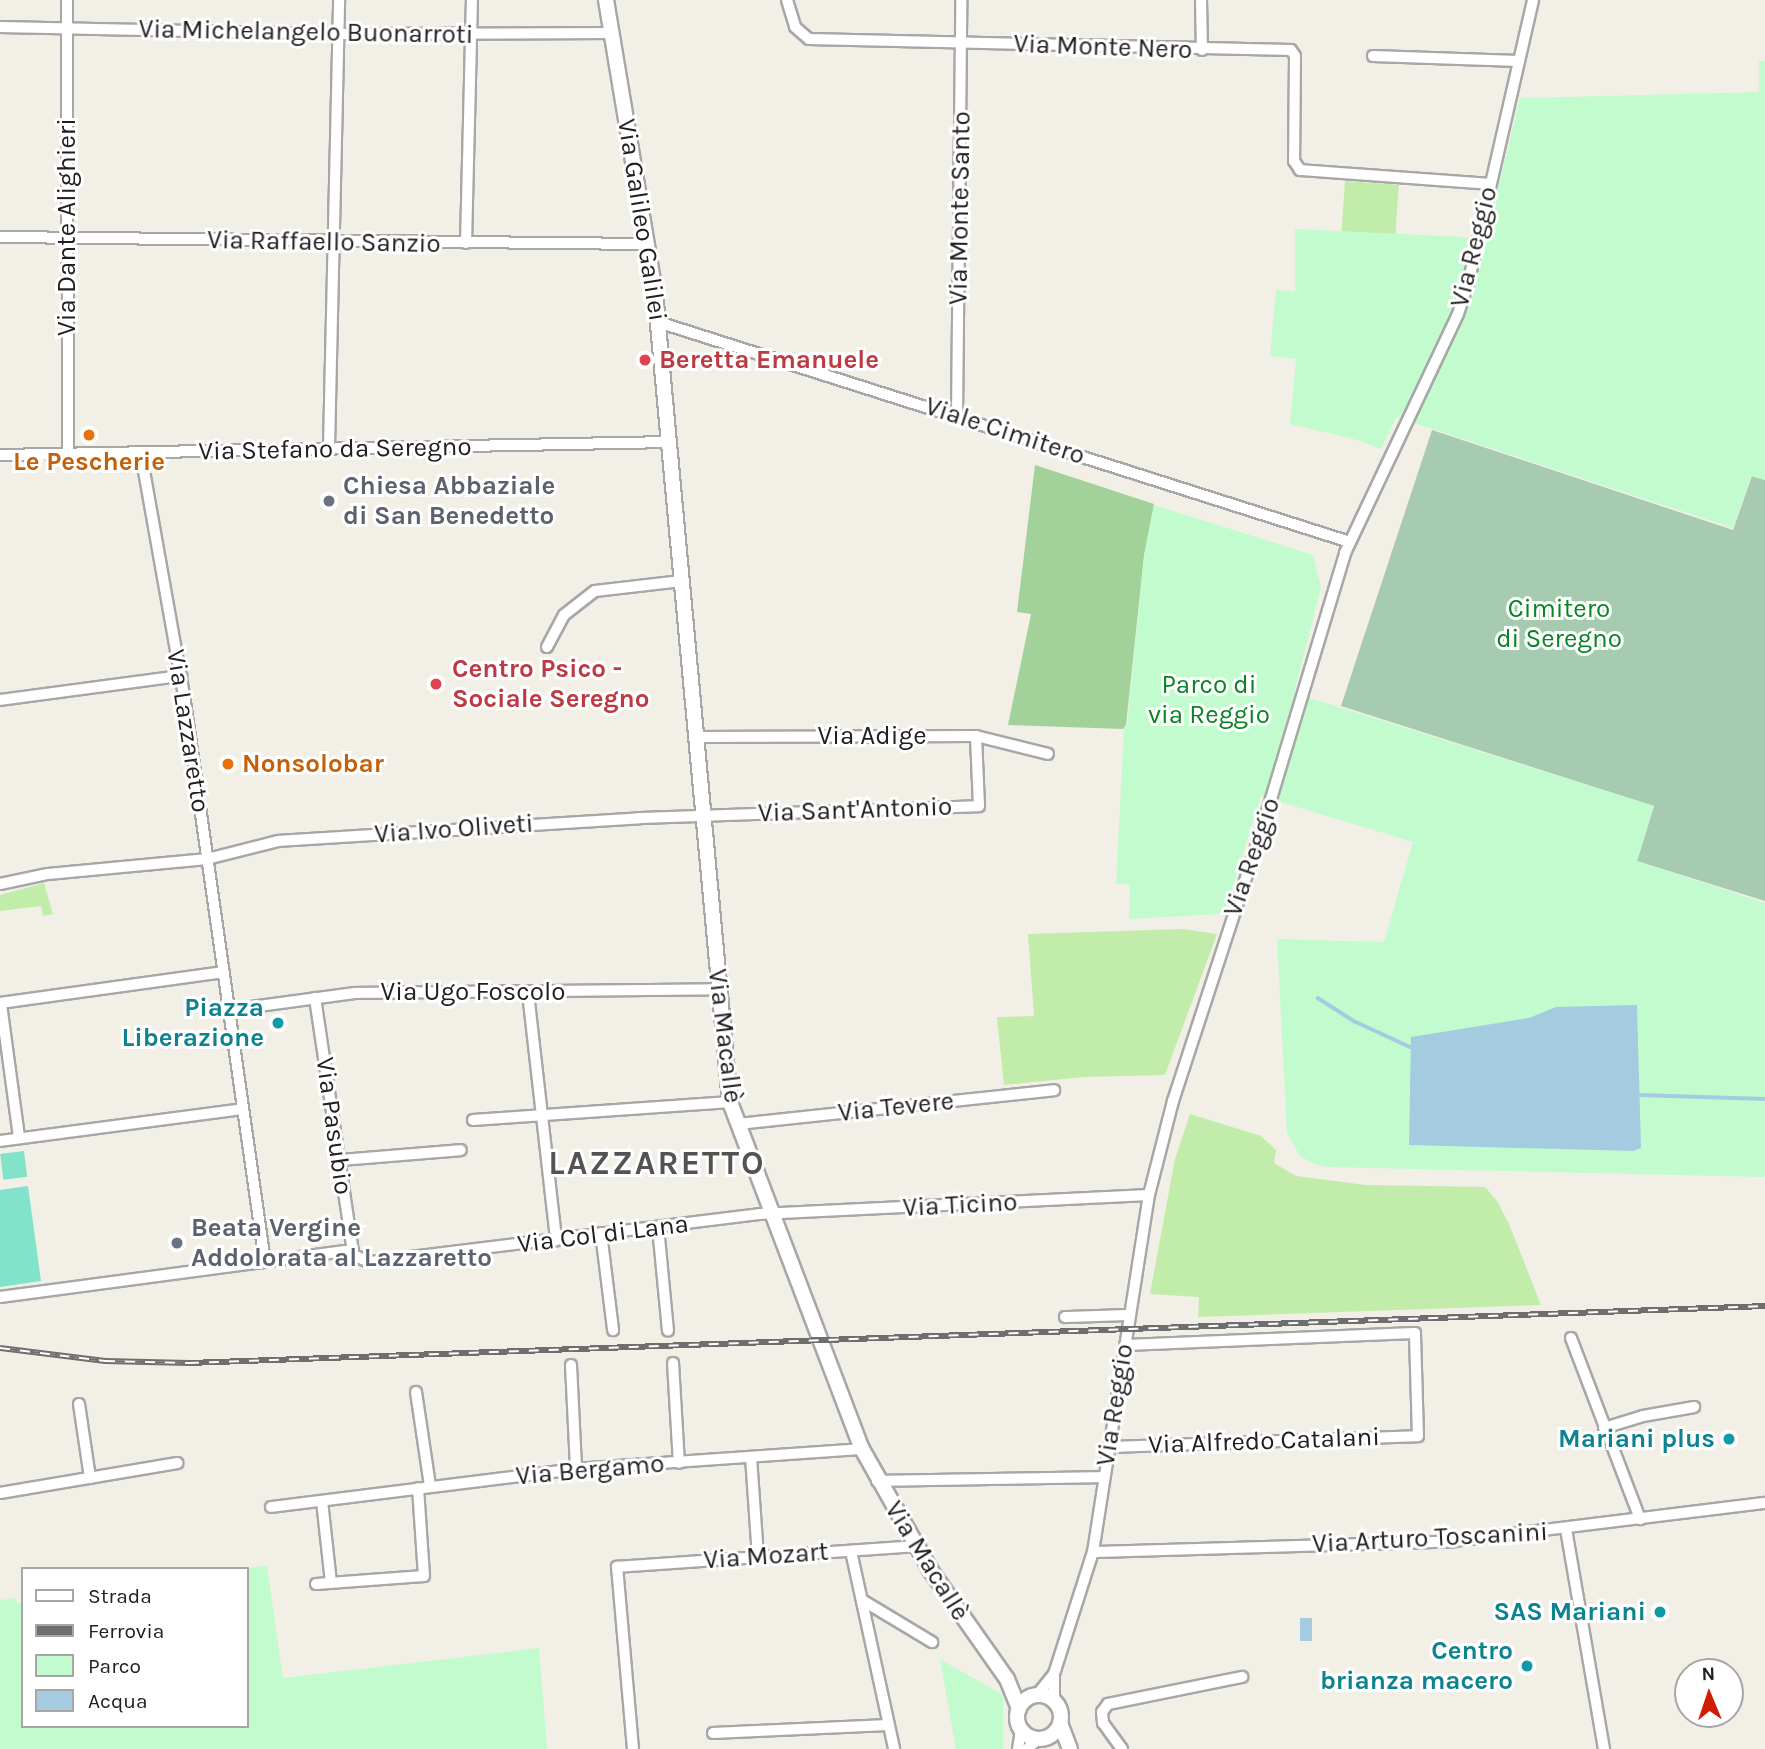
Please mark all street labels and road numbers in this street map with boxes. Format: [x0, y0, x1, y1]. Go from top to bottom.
street label: Via Michelangelo Buonarroti [138, 13, 474, 51]
street label: Via Monte Nero [1013, 28, 1193, 66]
street label: Via Monte Santo [943, 111, 977, 305]
street label: Via Galileo Galilei [611, 117, 673, 323]
street label: Via Dante Alighieri [51, 118, 83, 336]
street label: Via Reggio [1444, 183, 1504, 311]
street label: Via Raffaello Sanzio [207, 224, 441, 260]
street label: Viale Cimitero [921, 391, 1089, 471]
street label: Via Stefano da Seregno [198, 431, 472, 467]
street label: Via Lazzaretto [160, 647, 216, 815]
street label: Via Adige [818, 720, 926, 752]
street label: Via Sant'Antonio [757, 791, 953, 829]
street label: Via Reggio [1217, 794, 1287, 920]
street label: Via Ivo Oliveti [373, 808, 535, 850]
street label: Via Macallè [701, 967, 749, 1105]
street label: Via Ugo Foscolo [381, 976, 565, 1008]
street label: Via Pasubio [309, 1055, 359, 1197]
street label: Via Tevere [836, 1085, 956, 1129]
street label: Via Ticino [902, 1186, 1018, 1224]
street label: Via Col di Lana [516, 1208, 690, 1260]
street label: Via Reggio [1090, 1342, 1140, 1468]
street label: Via Alfredo Catalani [1148, 1421, 1380, 1461]
street label: Via Bergamo [514, 1448, 666, 1492]
street label: Via Macallè [878, 1496, 976, 1626]
street label: Via Arturo Toscanini [1311, 1516, 1549, 1560]
street label: Via Mozart [703, 1536, 829, 1576]

